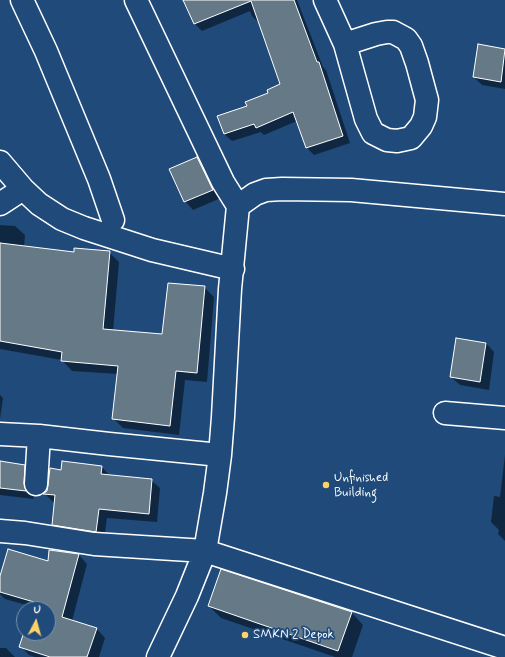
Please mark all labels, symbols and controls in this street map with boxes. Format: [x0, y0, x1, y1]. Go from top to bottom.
place label: Unfinished Building [334, 470, 388, 501]
marker: Unfinished Building [321, 480, 331, 490]
north arrow [16, 601, 56, 641]
text: U [33, 603, 41, 617]
place label: SMKN 2 Depok [253, 627, 334, 643]
marker: SMKN 2 Depok [240, 630, 250, 640]

